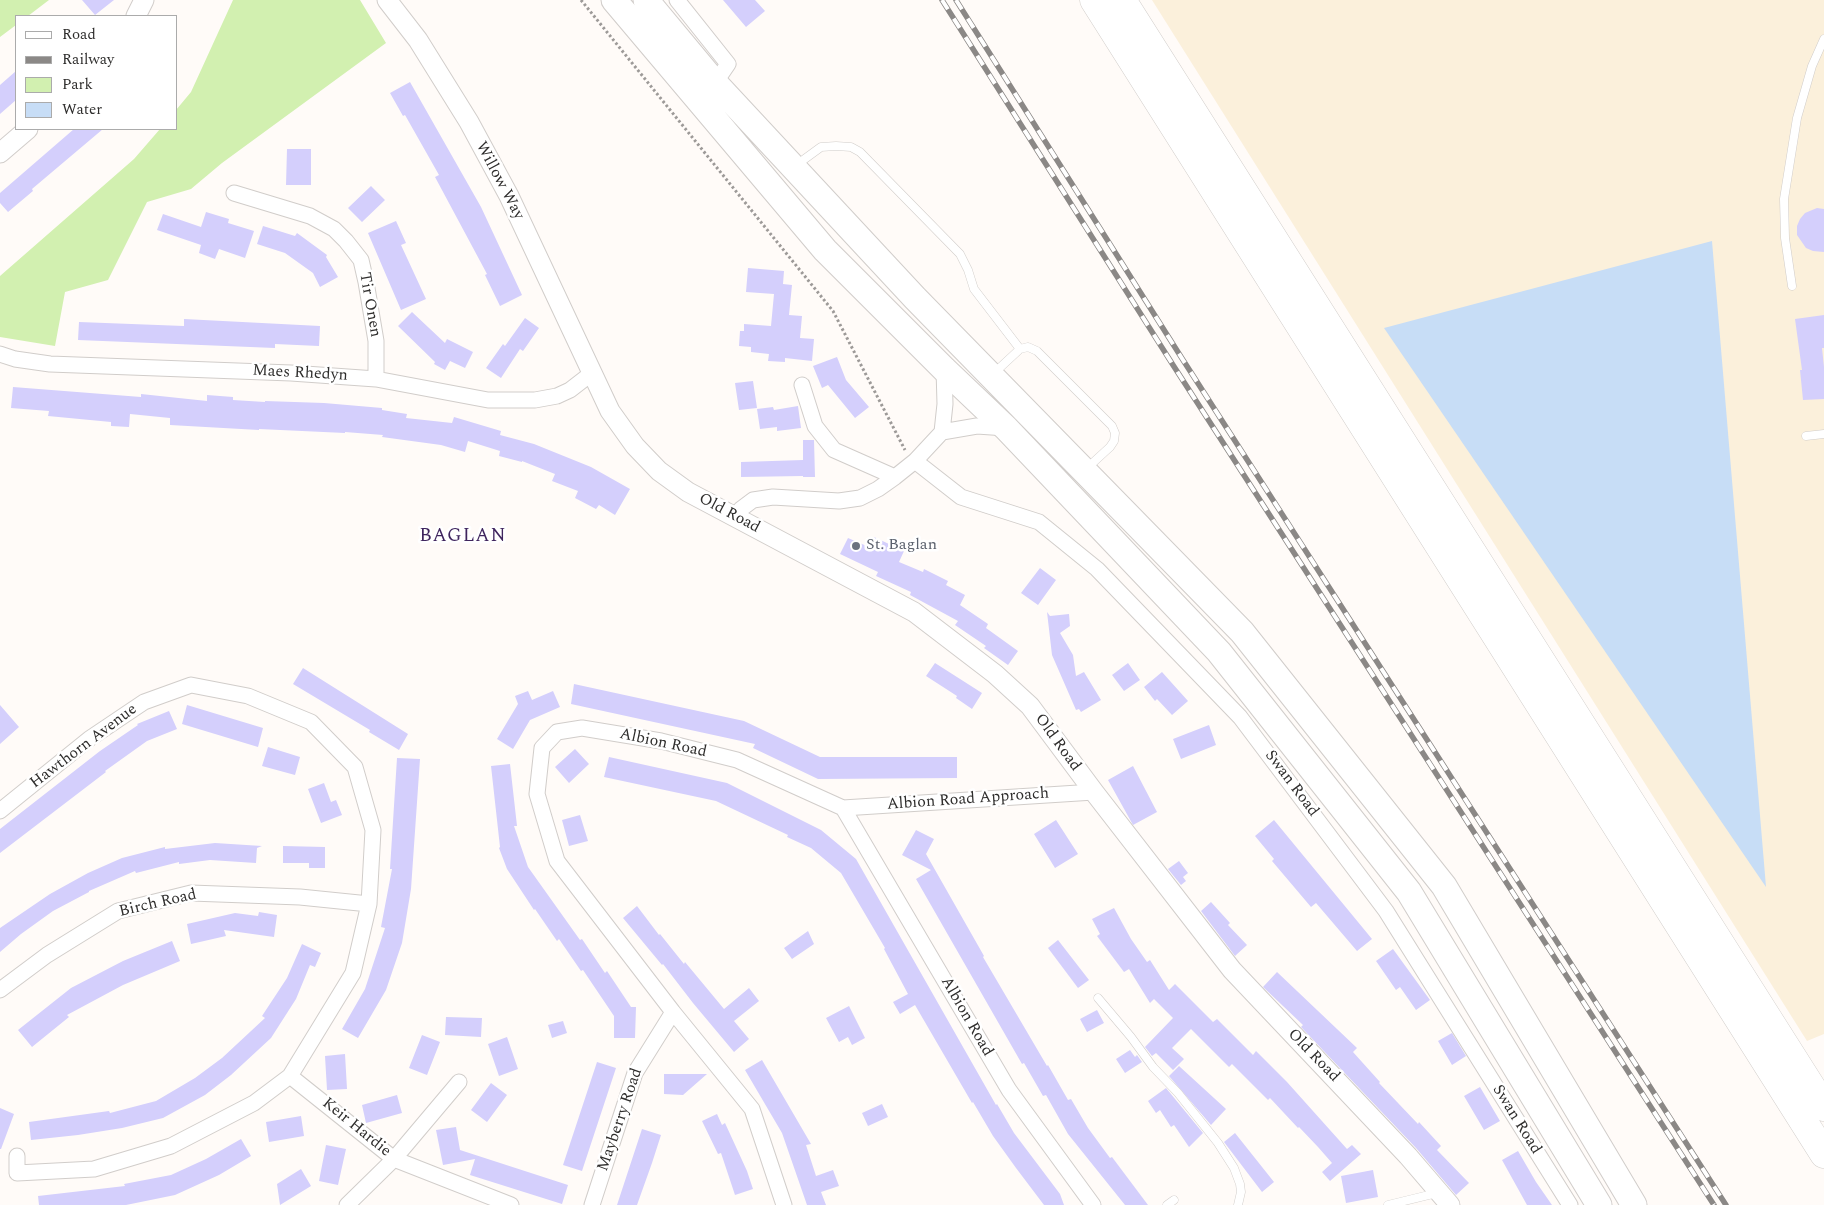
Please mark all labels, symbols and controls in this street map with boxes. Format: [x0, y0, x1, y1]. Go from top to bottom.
legend [15, 15, 178, 130]
text: Road [62, 23, 96, 46]
text: Railway [62, 48, 114, 71]
text: Park [62, 73, 93, 96]
text: Water [62, 98, 102, 121]
street label: Willow Way [470, 139, 528, 223]
street label: Tir Onen [354, 271, 384, 339]
street label: Maes Rhedyn [252, 362, 348, 386]
street label: Old Road [695, 490, 763, 538]
district label: BAGLAN [419, 526, 507, 548]
place label: St. Baglan [866, 536, 937, 556]
marker: St. Baglan [850, 540, 862, 552]
street label: Hawthorn Avenue [27, 701, 141, 793]
street label: Old Road [1030, 710, 1084, 776]
street label: Albion Road [618, 725, 708, 763]
street label: Swan Road [1260, 747, 1322, 821]
street label: Albion Road Approach [886, 785, 1050, 815]
street label: Birch Road [117, 886, 199, 922]
street label: Albion Road [936, 974, 996, 1060]
street label: Old Road [1283, 1025, 1343, 1087]
street label: Mayberry Road [594, 1066, 648, 1174]
street label: Swan Road [1487, 1082, 1545, 1158]
street label: Keir Hardie [318, 1094, 394, 1162]

